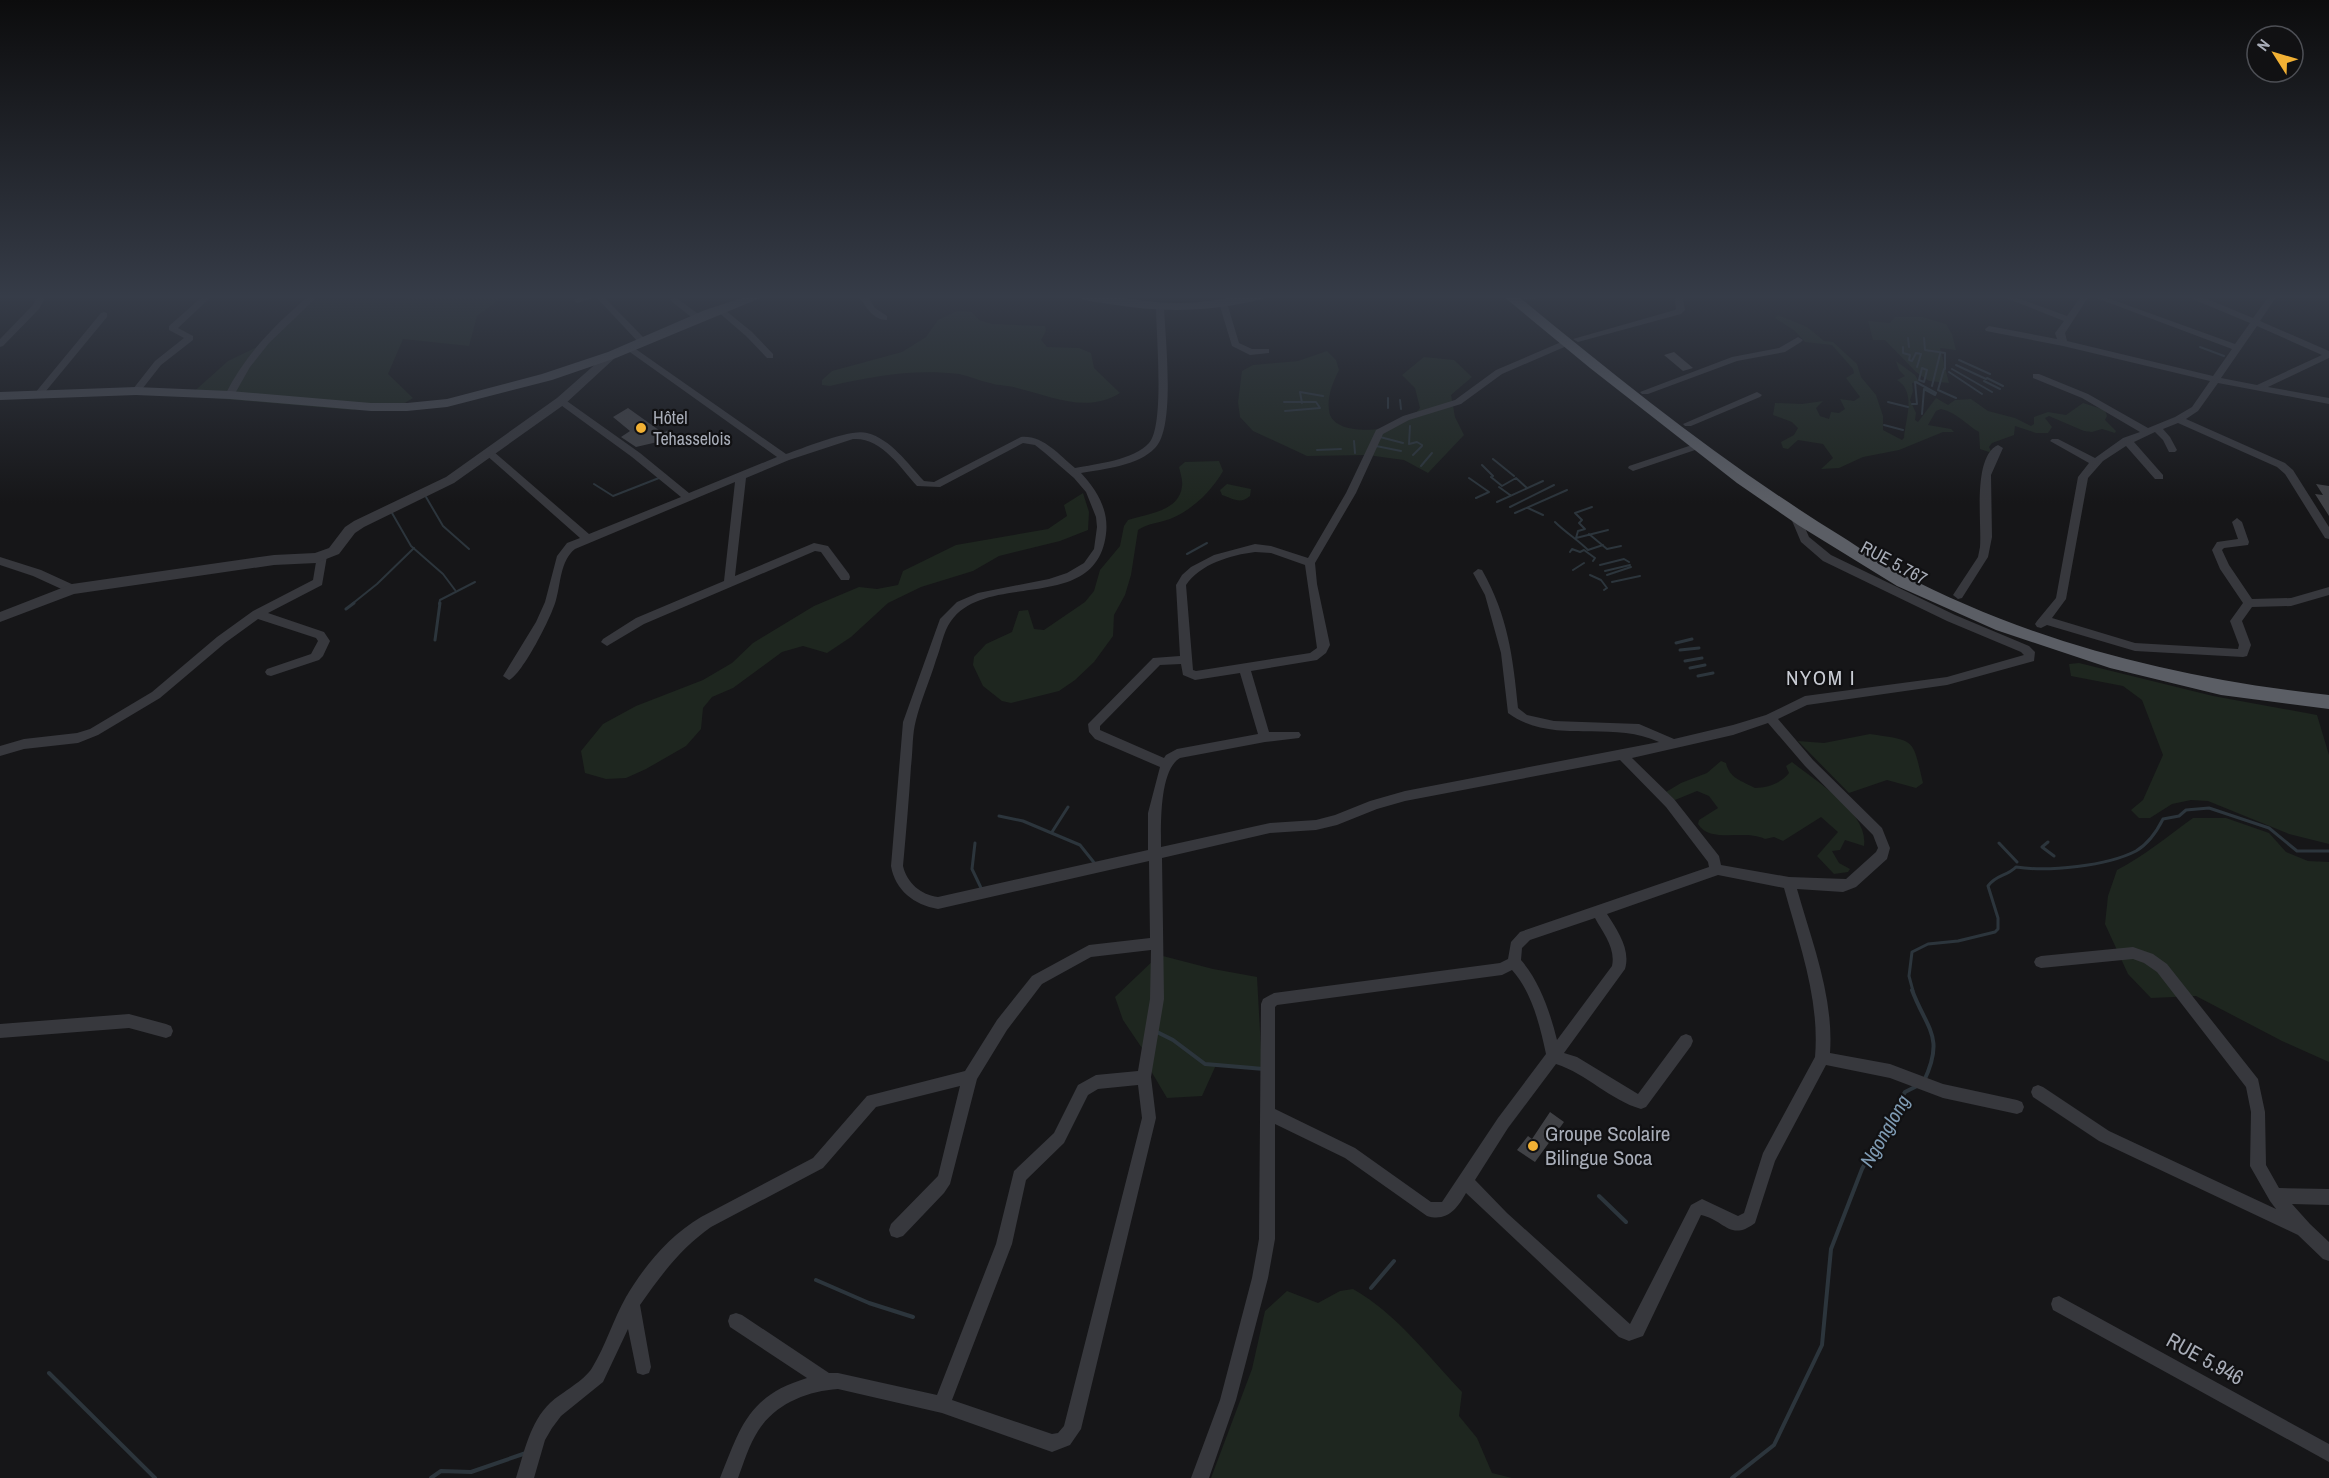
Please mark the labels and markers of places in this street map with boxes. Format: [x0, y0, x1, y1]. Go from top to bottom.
place label: Hôtel Tehasselois [653, 405, 731, 451]
marker: Hôtel Tehasselois [634, 421, 648, 435]
place label: Groupe Scolaire Bilingue Soca [1545, 1119, 1670, 1172]
marker: Groupe Scolaire Bilingue Soca [1526, 1139, 1540, 1153]

